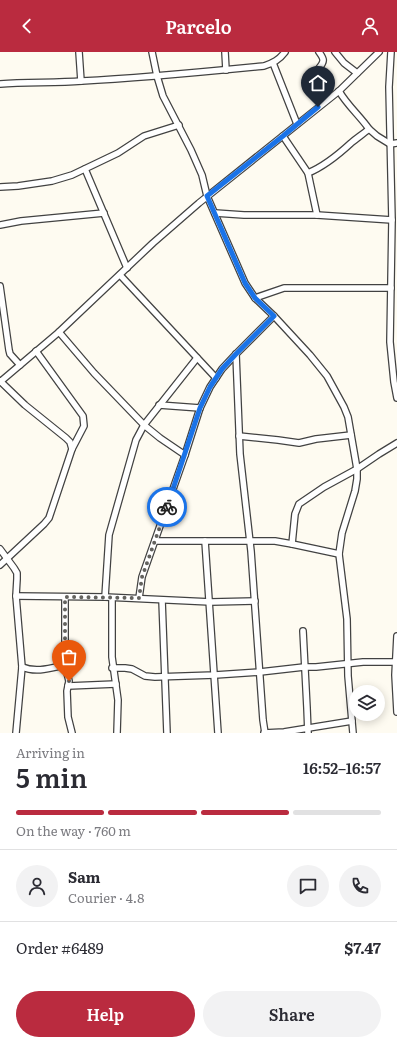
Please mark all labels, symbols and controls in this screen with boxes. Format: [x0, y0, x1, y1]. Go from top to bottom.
text: Parcelo [165, 13, 232, 40]
icon: back [16, 15, 38, 37]
icon: person [359, 15, 381, 37]
pin [301, 66, 335, 107]
icon: home [307, 72, 329, 94]
courier [147, 487, 187, 527]
icon: bike [156, 496, 178, 518]
pin [52, 640, 86, 681]
icon: bag [58, 646, 80, 668]
map controls [349, 685, 385, 721]
button: layers [349, 685, 385, 721]
text: Arriving in [16, 743, 85, 762]
text: 16:52–16:57 [303, 756, 381, 779]
text: 5 min [16, 757, 87, 796]
text: On the way · 760 m [16, 821, 131, 840]
button: person [16, 865, 58, 907]
text: Sam [68, 865, 101, 888]
button: chat [287, 865, 329, 907]
button: phone [339, 865, 381, 907]
text: Courier · 4.8 [68, 888, 144, 907]
text: Order #6489 [16, 936, 104, 959]
text: $7.47 [344, 936, 381, 959]
button: Help [16, 991, 195, 1037]
button: Share [203, 991, 381, 1037]

